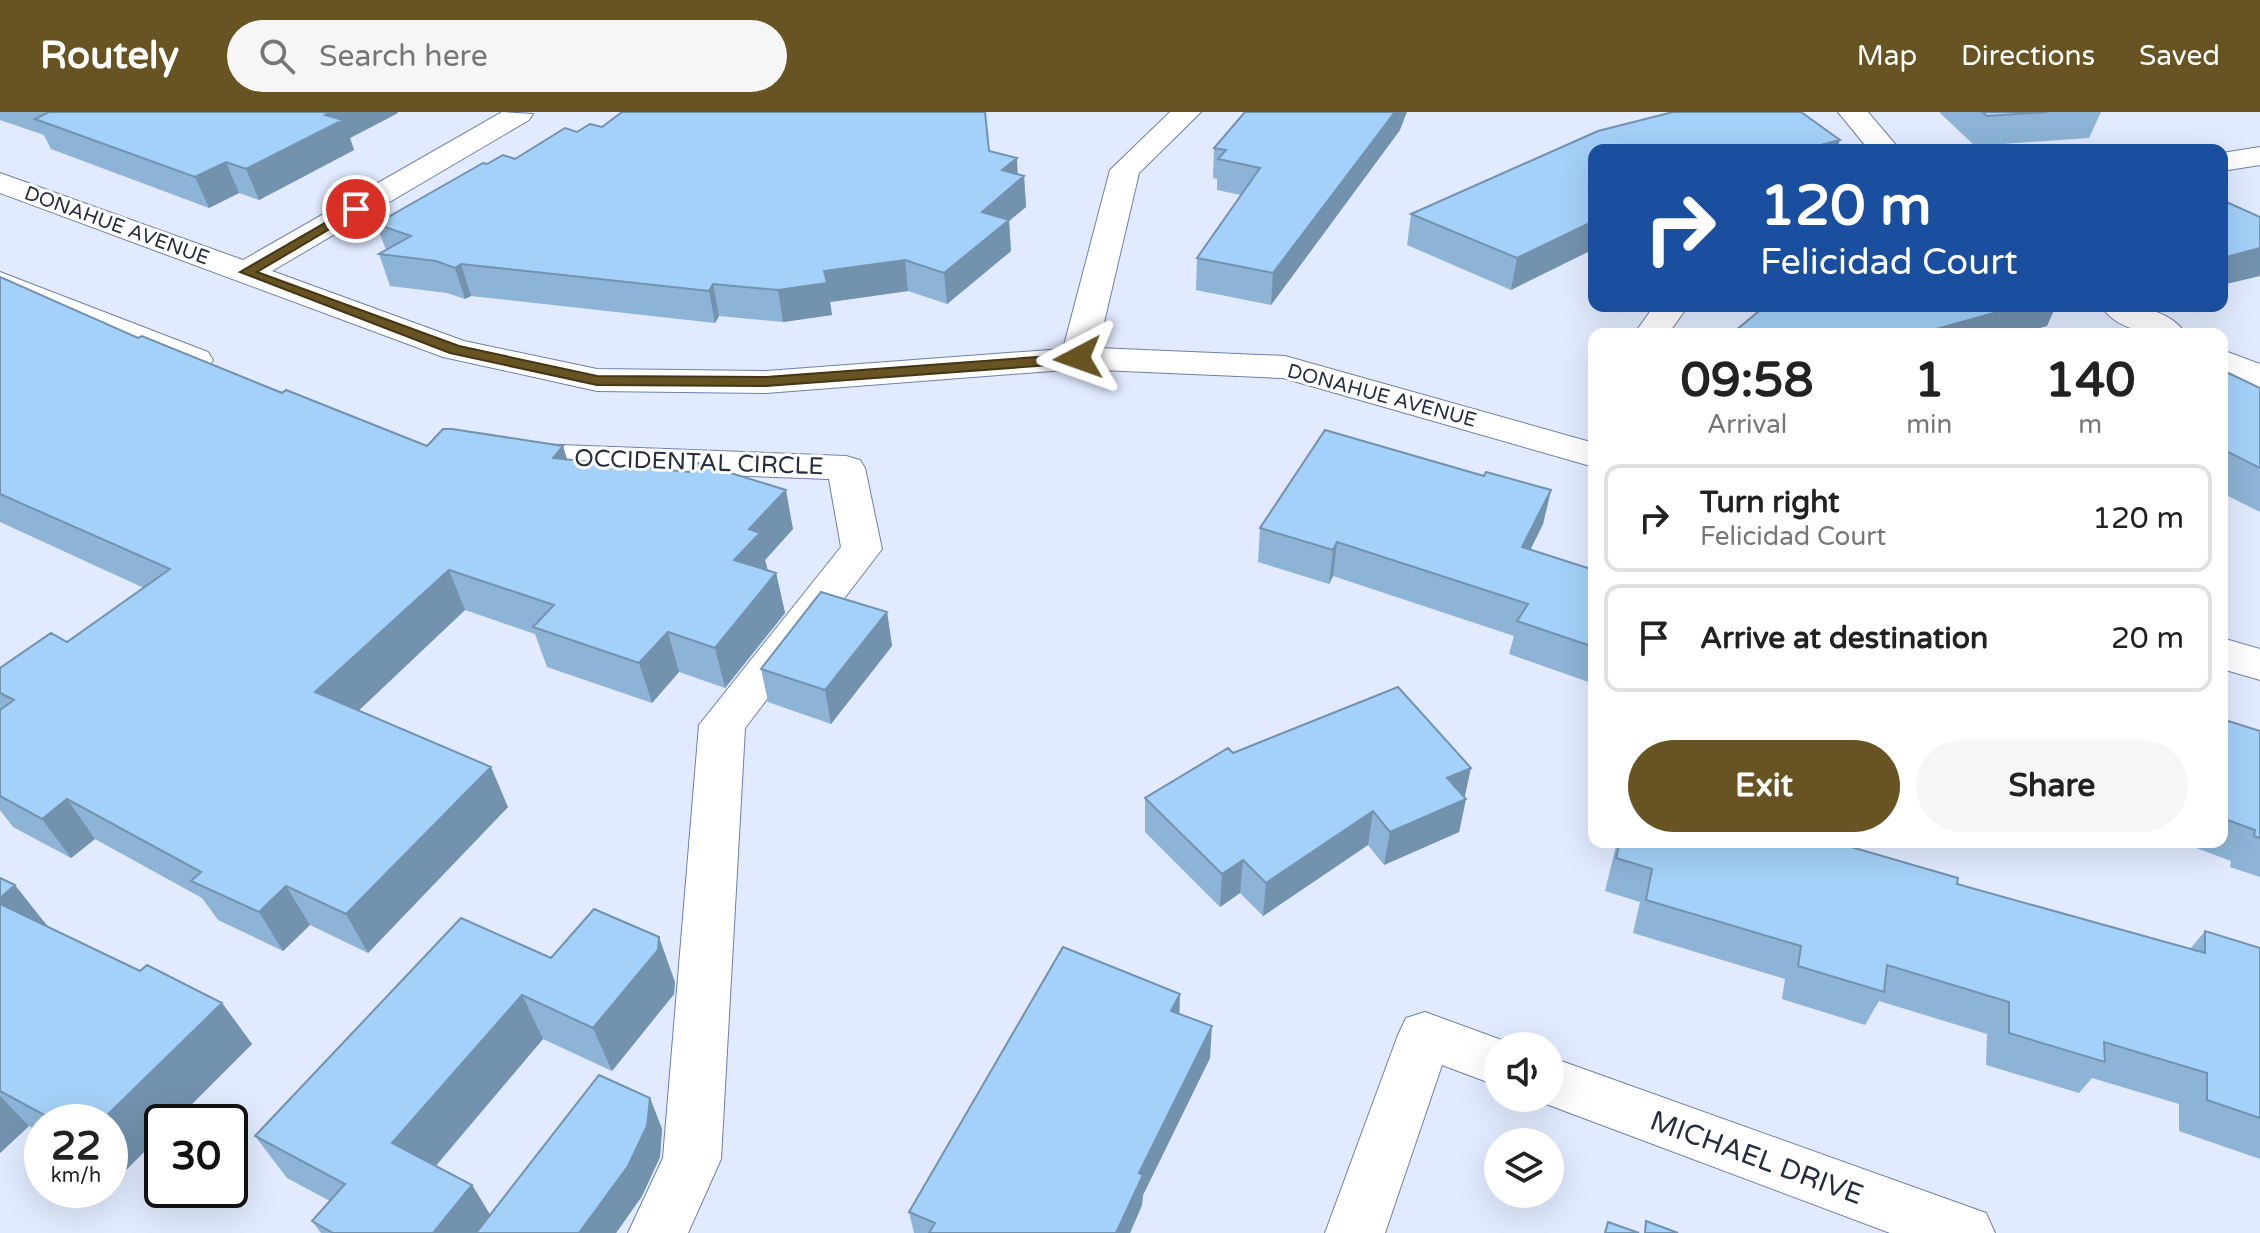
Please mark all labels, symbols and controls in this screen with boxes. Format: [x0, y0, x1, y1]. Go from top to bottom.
search box [227, 20, 787, 92]
text: Routely [40, 33, 179, 79]
icon: search [255, 34, 299, 78]
text: Search here [319, 38, 488, 75]
text: Map [1857, 39, 1917, 73]
text: Directions [1961, 39, 2095, 73]
text: Saved [2139, 39, 2220, 73]
text: 120 m [1760, 173, 1931, 240]
pin [322, 175, 390, 243]
icon: right [1628, 176, 1732, 280]
street label: DONAHUE AVENUE [21, 181, 212, 271]
icon: arrive [334, 187, 378, 231]
text: Felicidad Court [1760, 241, 2018, 284]
position arrow [1036, 316, 1120, 400]
text: 09:58 [1681, 352, 1814, 410]
text: 1 [1914, 352, 1944, 410]
text: 140 [2045, 352, 2135, 410]
street label: DONAHUE AVENUE [1284, 359, 1479, 433]
text: Arrival [1707, 409, 1787, 440]
text: min [1906, 409, 1952, 440]
text: m [2078, 409, 2102, 440]
street label: OCCIDENTAL CIRCLE [574, 444, 824, 481]
text: Turn right [1700, 484, 1840, 521]
icon: right [1632, 496, 1676, 540]
text: 120 m [2092, 500, 2184, 537]
text: Felicidad Court [1700, 521, 1886, 552]
icon: arrive [1632, 616, 1676, 660]
text: Arrive at destination [1700, 620, 1988, 657]
text: 20 m [2111, 620, 2184, 657]
button: Exit [1628, 740, 1900, 832]
button: Share [1916, 740, 2188, 832]
map controls [1484, 1032, 1564, 1208]
button: sound [1484, 1032, 1564, 1112]
speed limit sign: 30 [144, 1104, 248, 1208]
street label: MICHAEL DRIVE [1646, 1104, 1868, 1212]
text: 22 [51, 1122, 101, 1170]
button: layers [1484, 1128, 1564, 1208]
text: km/h [51, 1164, 101, 1188]

